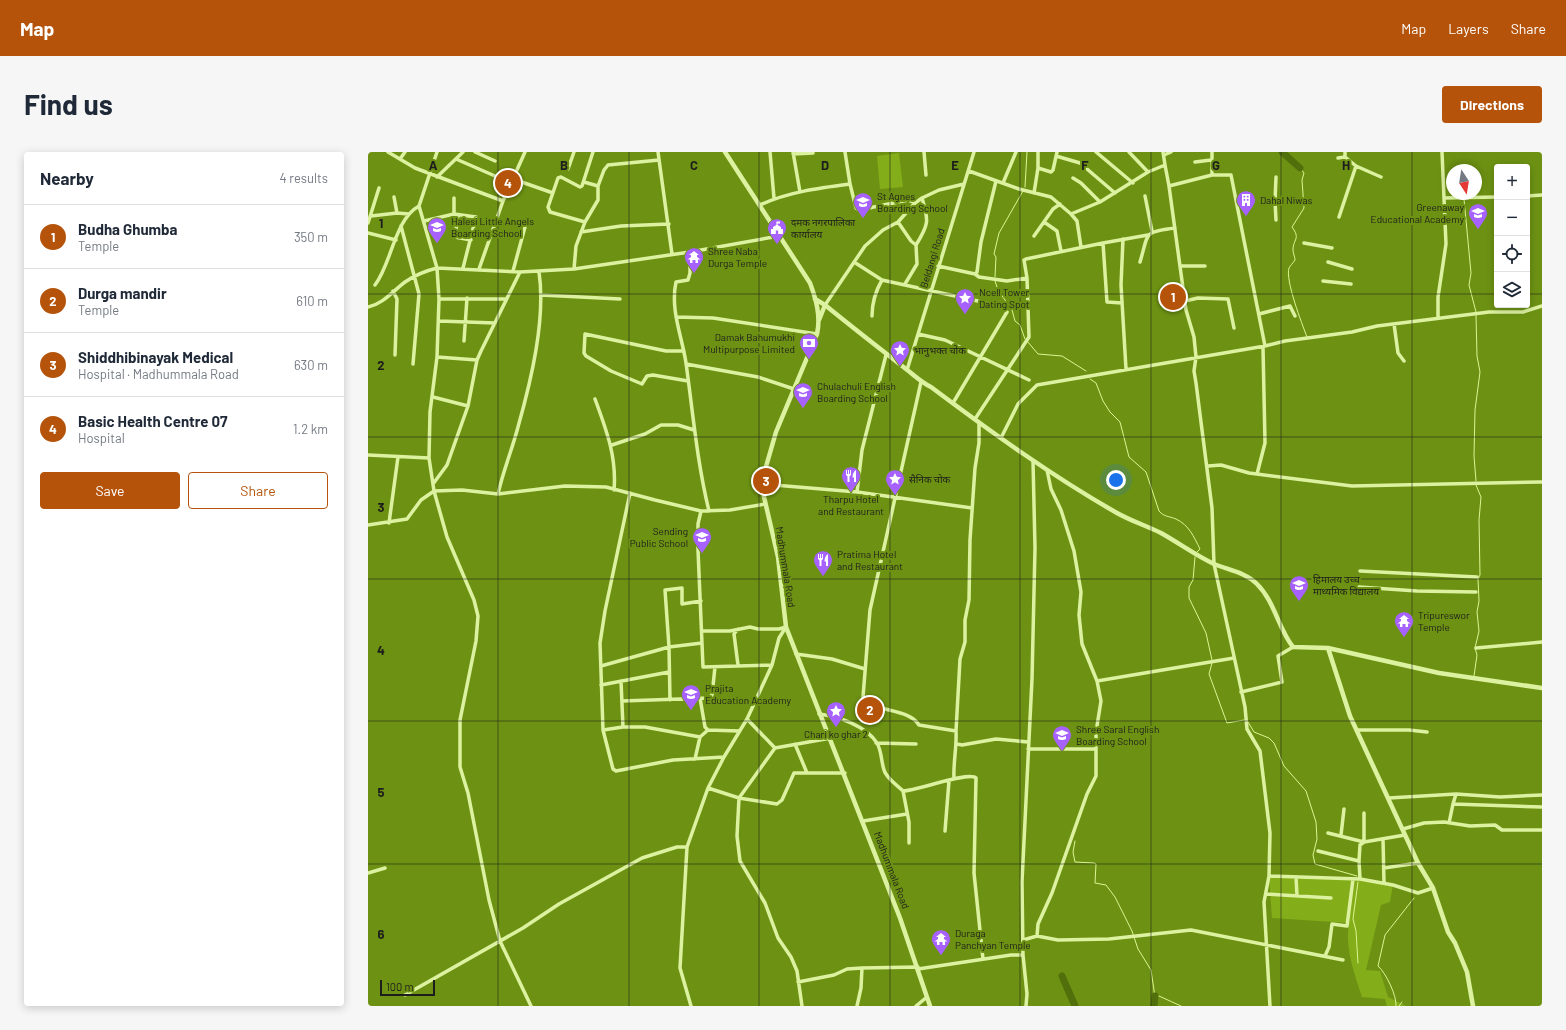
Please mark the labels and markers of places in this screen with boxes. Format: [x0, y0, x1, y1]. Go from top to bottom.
pin: 4 [495, 168, 521, 198]
building icon: Dahal Niwas [1235, 189, 1257, 217]
place label: St Agnes Boarding School [877, 190, 948, 214]
school or university icon: St Agnes Boarding School [852, 191, 874, 219]
place label: Dahal Niwas [1260, 194, 1313, 206]
place label: Greenaway Educational Academy [1371, 201, 1464, 225]
school or university icon: Greenaway Educational Academy [1467, 202, 1489, 230]
place label: Halesi Little Angels Boarding School [451, 215, 534, 239]
school or university icon: Halesi Little Angels Boarding School [426, 216, 448, 244]
place label: दमक नगरपालिका कार्यालय [791, 216, 856, 240]
public building icon: दमक नगरपालिका कार्यालय [766, 217, 788, 245]
place label: Shree Naba Durga Temple [708, 245, 767, 269]
temple icon: Shree Naba Durga Temple [683, 246, 705, 274]
pin: 1 [1160, 282, 1186, 312]
place label: Ncell Tower Dating Spot [979, 286, 1030, 310]
place icon: Ncell Tower Dating Spot [954, 287, 976, 315]
place label: Damak Bahumukhi Multipurpose Limited [703, 331, 795, 355]
bank icon: Damak Bahumukhi Multipurpose Limited [798, 332, 820, 360]
place icon: भानुभक्त चोक [889, 339, 911, 367]
place label: भानुभक्त चोक [914, 344, 966, 357]
place label: Chulachuli English Boarding School [817, 380, 896, 404]
school or university icon: Chulachuli English Boarding School [792, 381, 814, 409]
restaurant icon: Tharpu Hotel and Restaurant [840, 465, 862, 493]
pin: 3 [753, 466, 779, 496]
place icon: सैनिक चोक [884, 468, 906, 496]
place label: सैनिक चोक [909, 473, 951, 485]
place label: Tharpu Hotel and Restaurant [818, 493, 884, 517]
place label: Sending Public School [630, 525, 688, 549]
school or university icon: Sending Public School [691, 526, 713, 554]
place label: Pratima Hotel and Restaurant [837, 548, 903, 572]
restaurant icon: Pratima Hotel and Restaurant [812, 549, 834, 577]
place label: हिमालय उच्च माध्यमिक विद्यालय [1313, 573, 1379, 597]
school or university icon: हिमालय उच्च माध्यमिक विद्यालय [1288, 574, 1310, 602]
place label: Tripureswor Temple [1418, 609, 1470, 633]
temple icon: Tripureswor Temple [1393, 610, 1415, 638]
place label: Prajita Education Academy [705, 682, 791, 706]
school or university icon: Prajita Education Academy [680, 683, 702, 711]
pin: 2 [857, 695, 883, 725]
place icon: Chari ko ghar 2 [825, 700, 847, 728]
place label: Shree Saral English Boarding School [1076, 723, 1159, 747]
school or university icon: Shree Saral English Boarding School [1051, 724, 1073, 752]
place label: Chari ko ghar 2 [804, 728, 868, 740]
place label: Duraga Panchyan Temple [955, 927, 1031, 951]
temple icon: Duraga Panchyan Temple [930, 928, 952, 956]

